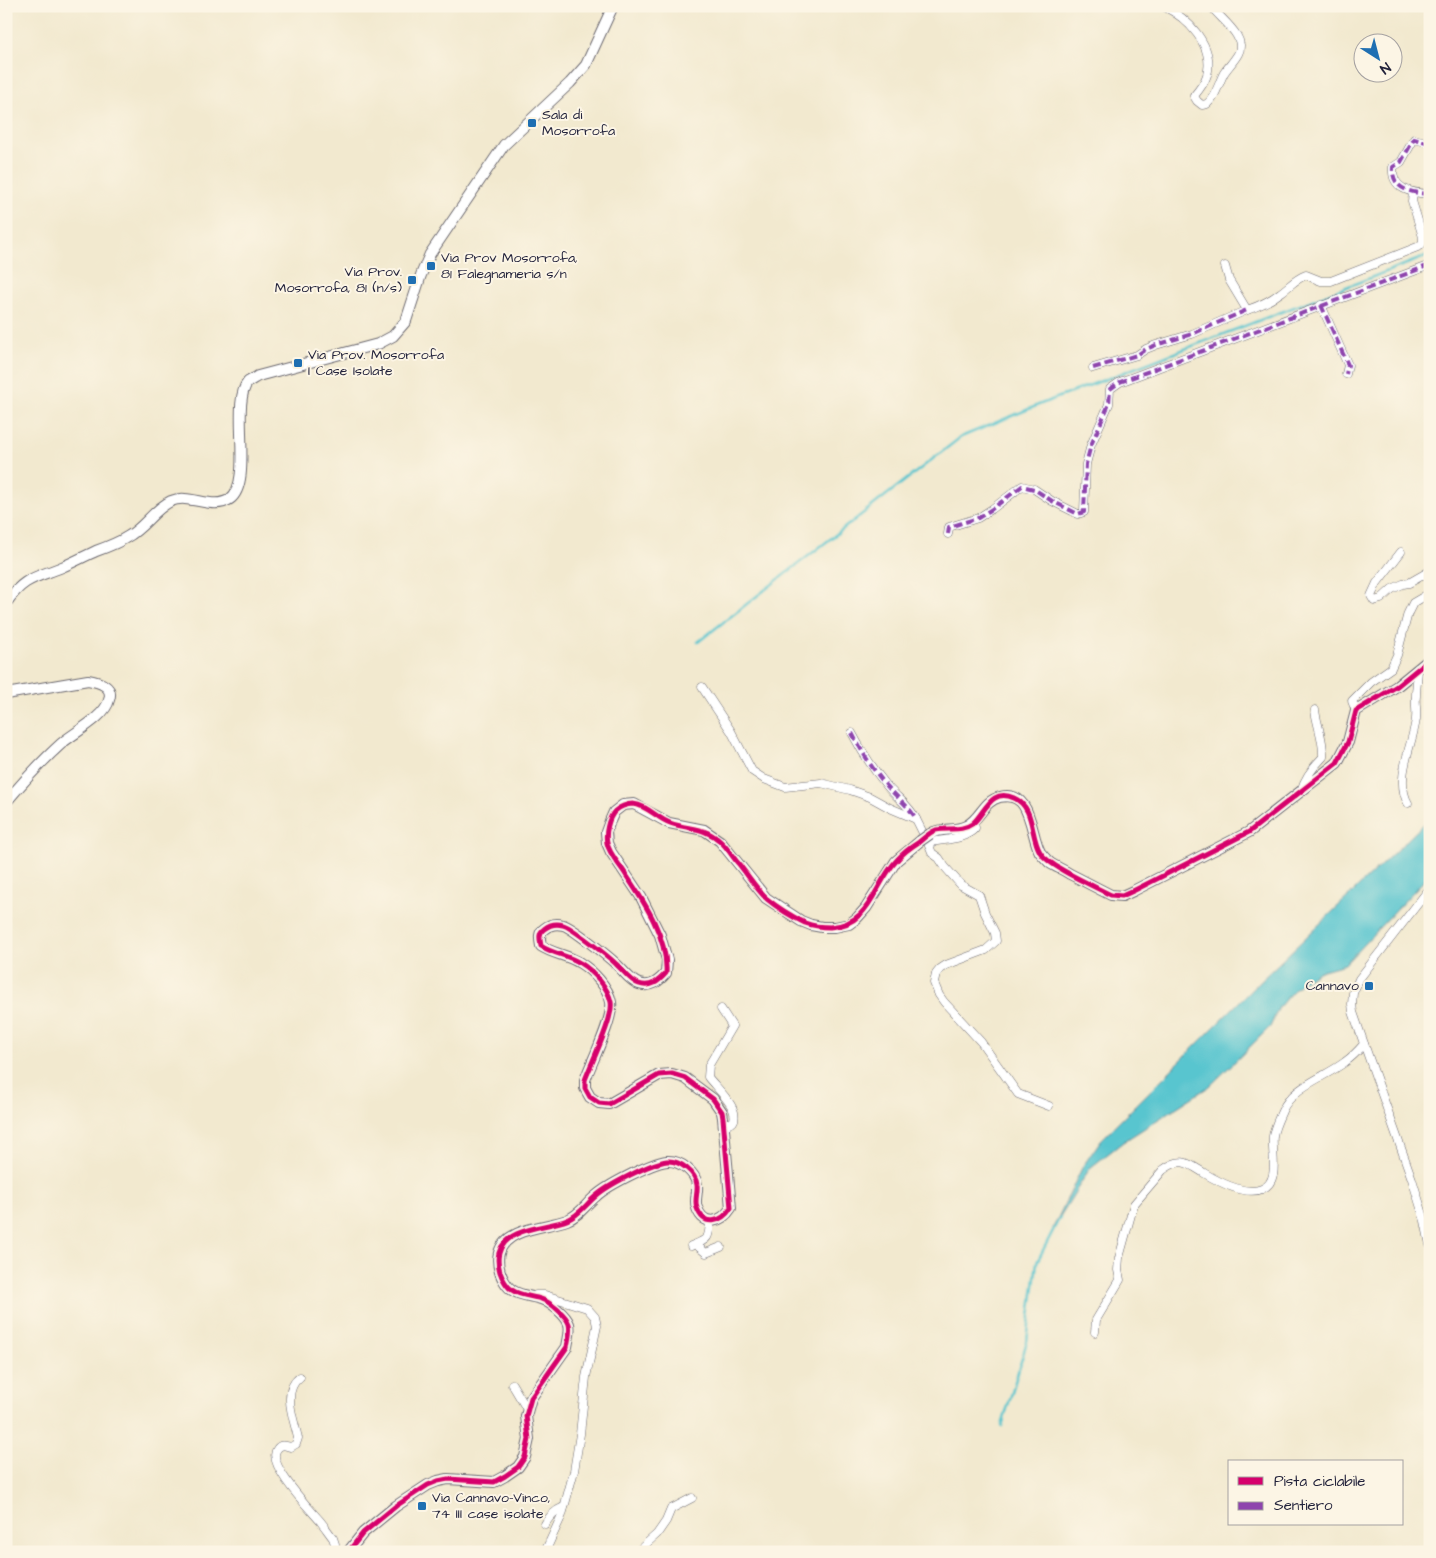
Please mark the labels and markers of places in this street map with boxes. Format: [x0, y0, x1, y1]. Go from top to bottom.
place label: Sala di Mosorrofa [542, 105, 615, 141]
marker: Sala di Mosorrofa [526, 117, 538, 129]
place label: Via Prov Mosorrofa, 81 Falegnameria s/n [441, 248, 578, 284]
marker: Via Prov Mosorrofa, 81 Falegnameria s/n [425, 260, 437, 272]
place label: Via Prov. Mosorrofa, 81 (n/s) [275, 262, 402, 298]
marker: Via Prov. Mosorrofa, 81 (n/s) [406, 274, 418, 286]
place label: Via Prov. Mosorrofa I Case Isolate [308, 345, 444, 381]
marker: Via Prov. Mosorrofa I Case Isolate [292, 357, 304, 369]
place label: Cannavo [1306, 976, 1359, 996]
marker: Cannavo [1363, 980, 1375, 992]
place label: Via Cannavo-Vinco, 74 III case isolate [432, 1488, 550, 1524]
marker: Via Cannavo-Vinco, 74 III case isolate [416, 1500, 428, 1512]

